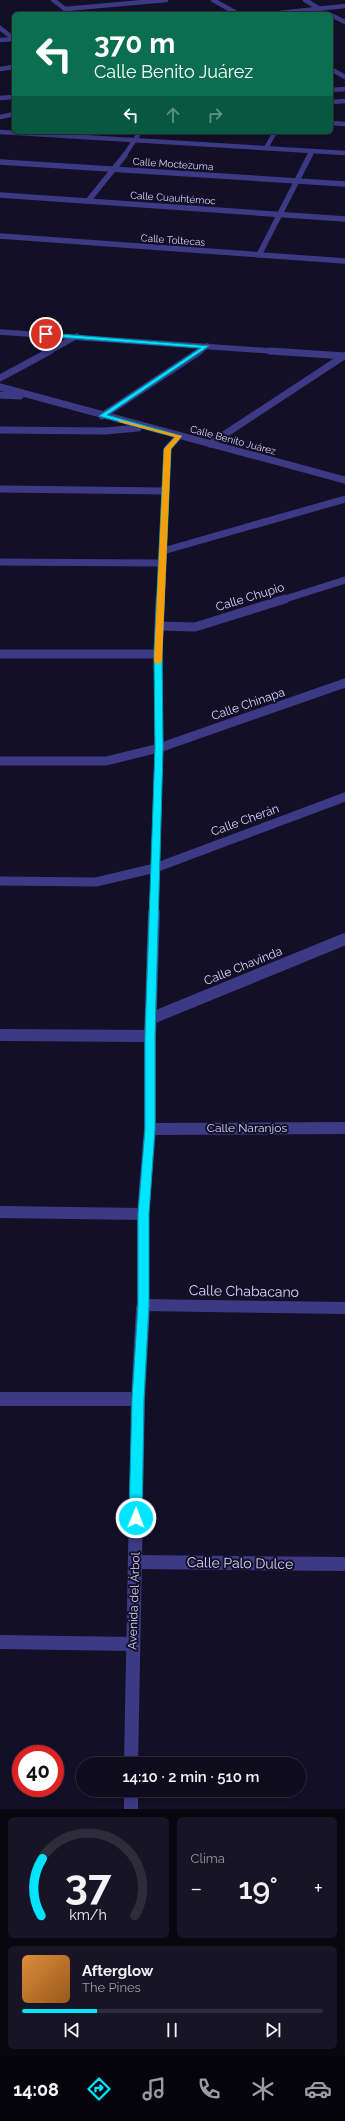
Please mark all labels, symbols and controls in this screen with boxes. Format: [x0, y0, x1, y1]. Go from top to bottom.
text: 370 m [94, 27, 175, 60]
icon: left [28, 28, 80, 80]
text: Calle Benito Juárez [94, 61, 253, 82]
icon: left [120, 104, 142, 126]
icon: ahead [162, 104, 184, 126]
icon: right [204, 104, 226, 126]
street label: Calle Moctezuma [132, 156, 214, 172]
street label: Calle Cuauhtémoc [130, 190, 217, 207]
street label: Calle Toltecas [140, 232, 206, 248]
pin [29, 317, 63, 351]
icon: arrive [35, 323, 57, 345]
street label: Calle Benito Juárez [189, 423, 277, 457]
street label: Calle Chupio [214, 580, 286, 614]
street label: Calle Chinapa [209, 685, 287, 723]
street label: Calle Cherán [209, 801, 281, 839]
street label: Calle Chavinda [202, 944, 284, 988]
street label: Calle Naranjos [207, 1121, 287, 1135]
street label: Calle Chabacano [189, 1282, 299, 1300]
position arrow [115, 1497, 157, 1539]
street label: Avenida del Árbol [125, 1551, 143, 1650]
street label: Calle Palo Dulce [187, 1554, 293, 1572]
speed limit sign: 40 [12, 1745, 64, 1797]
text: 14:10 · 2 min · 510 m [123, 1768, 259, 1786]
text: Clima [191, 1851, 225, 1866]
text: 37 [65, 1859, 112, 1908]
text: 19° [238, 1871, 278, 1906]
text: − [191, 1875, 202, 1901]
text: + [314, 1875, 323, 1901]
text: km/h [69, 1906, 107, 1922]
text: Afterglow [82, 1962, 153, 1980]
text: The Pines [82, 1980, 141, 1995]
icon: previous [61, 2019, 83, 2041]
icon: pause [161, 2019, 183, 2041]
icon: next [262, 2019, 284, 2041]
icon: directions [85, 2075, 113, 2103]
icon: music [140, 2075, 168, 2103]
icon: phone [195, 2075, 223, 2103]
icon: climate [249, 2075, 277, 2103]
icon: car [304, 2075, 332, 2103]
text: 14:08 [13, 2079, 59, 2100]

